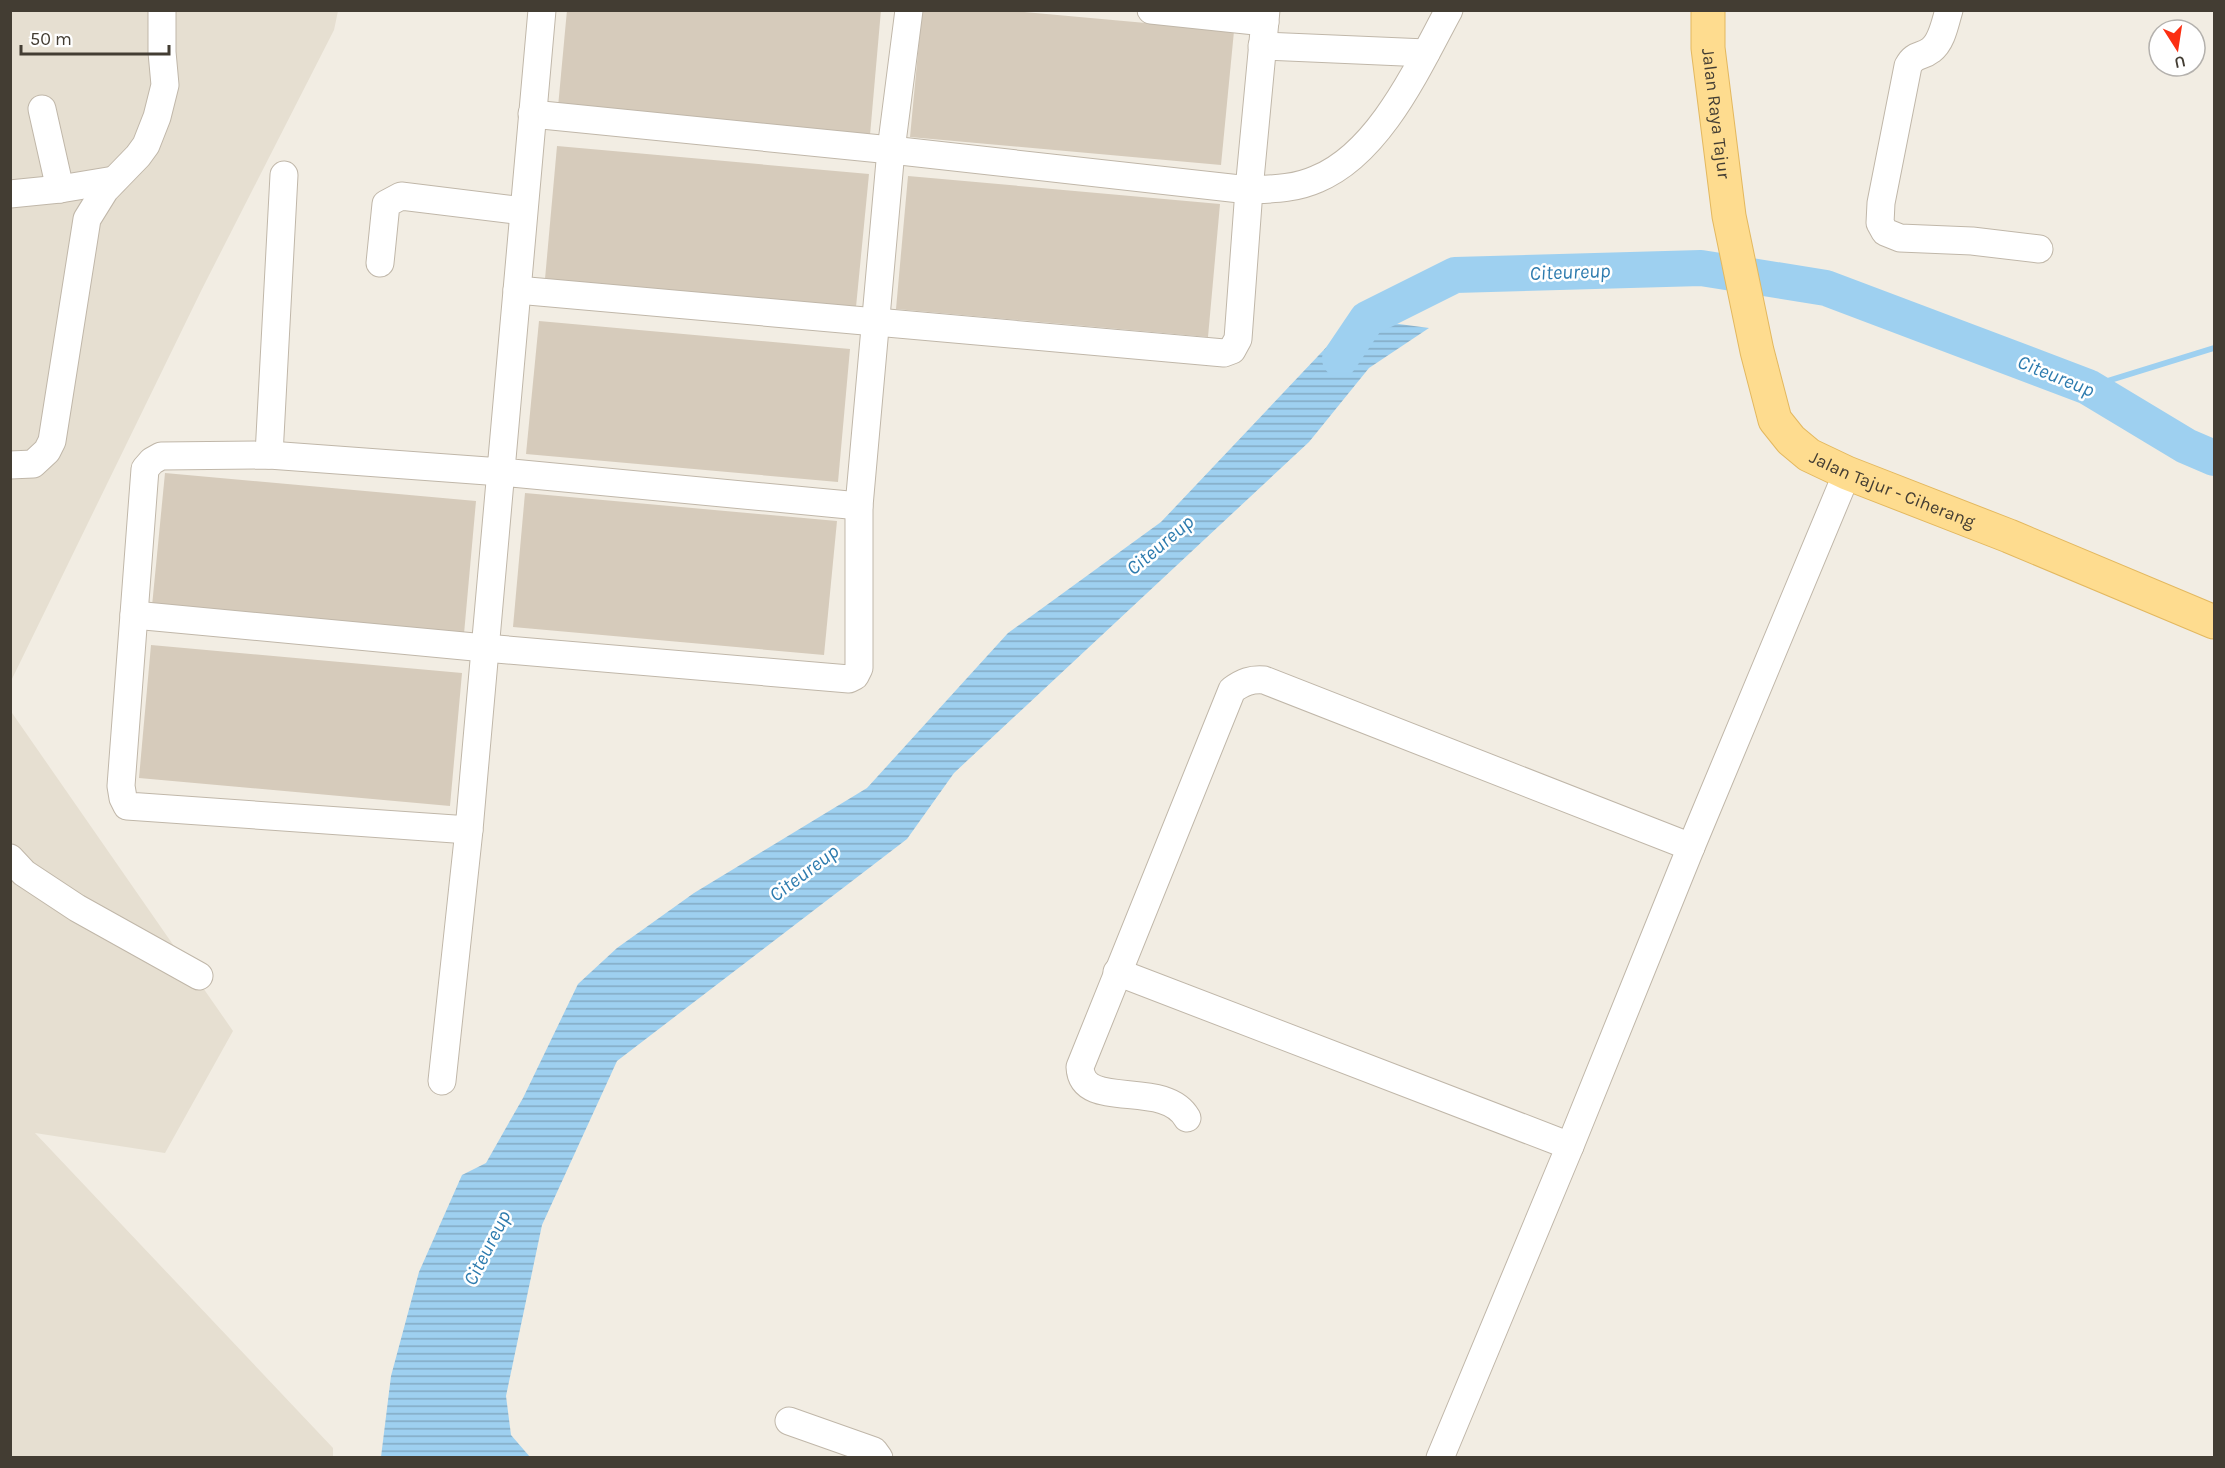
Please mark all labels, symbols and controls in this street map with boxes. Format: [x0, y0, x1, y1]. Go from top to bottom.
scale bar [21, 18, 170, 56]
north arrow [2147, 18, 2207, 78]
text: 50 m [30, 28, 72, 50]
street label: Jalan Raya Tajur [1697, 47, 1735, 180]
text: U [2173, 52, 2187, 73]
water label: Citeureup [1529, 259, 1611, 285]
water label: Citeureup [2014, 350, 2098, 402]
street label: Jalan Tajur - Ciherang [1806, 446, 1978, 533]
water label: Citeureup [1122, 510, 1199, 580]
water label: Citeureup [765, 839, 844, 907]
water label: Citeureup [458, 1206, 516, 1289]

